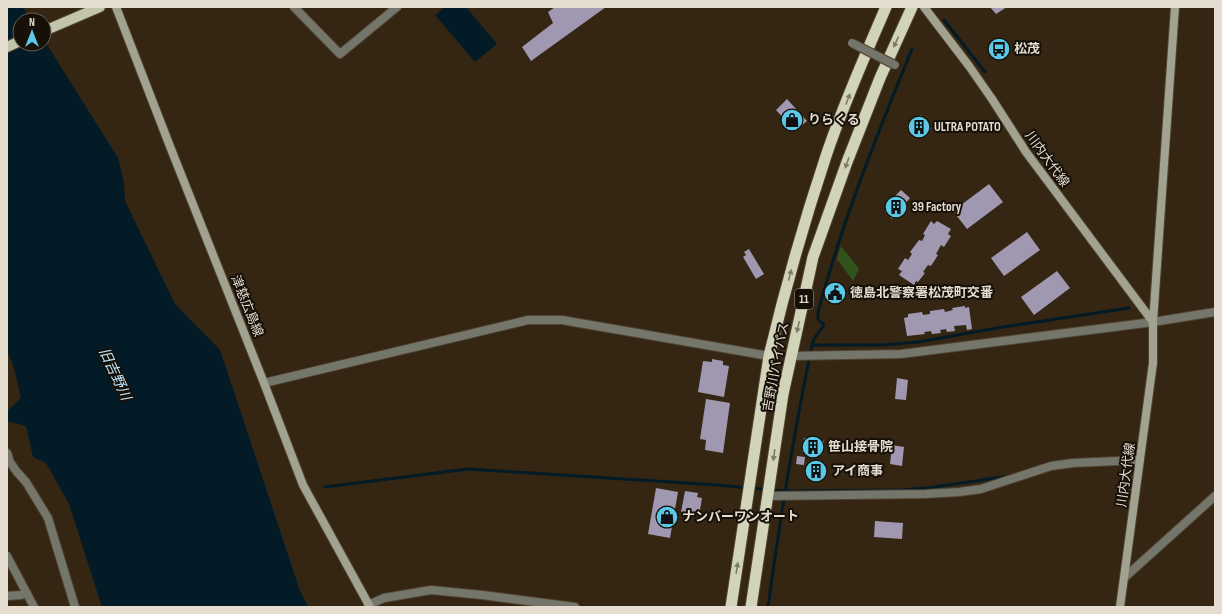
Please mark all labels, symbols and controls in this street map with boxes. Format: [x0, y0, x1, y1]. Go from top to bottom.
north arrow [12, 12, 52, 52]
text: N [29, 16, 35, 29]
bus stop icon: 松茂 [986, 36, 1012, 62]
one-way arrow [893, 37, 899, 48]
place label: 松茂 [1014, 41, 1040, 57]
one-way arrow [845, 92, 851, 104]
shop icon: りらくる [779, 107, 805, 133]
place label: りらくる [808, 112, 860, 128]
building icon: ULTRA POTATO [906, 114, 932, 140]
place label: ULTRA POTATO [934, 119, 1001, 135]
street label: 川内大代線 [1021, 128, 1073, 190]
one-way arrow [844, 157, 850, 169]
building icon: 39 Factory [883, 194, 909, 220]
place label: 39 Factory [912, 199, 962, 215]
one-way arrow [787, 269, 793, 281]
street label: 津慈広島線 [227, 273, 267, 339]
public building icon: 徳島北警察署松茂町交番 [822, 280, 848, 306]
place label: 徳島北警察署松茂町交番 [850, 285, 993, 301]
road number: 11 [795, 289, 813, 309]
street label: 吉野川バイパス [759, 321, 793, 413]
one-way arrow [794, 321, 800, 333]
water label: 旧吉野川 [95, 345, 135, 405]
building icon: 笹山接骨院 [800, 434, 826, 460]
place label: 笹山接骨院 [828, 439, 893, 455]
street label: 川内大代線 [1114, 442, 1138, 508]
one-way arrow [771, 449, 777, 461]
building icon: アイ商事 [803, 458, 829, 484]
place label: アイ商事 [832, 463, 883, 479]
shop icon: ナンバーワンオート [654, 504, 680, 530]
place label: ナンバーワンオート [682, 509, 799, 525]
one-way arrow [734, 562, 740, 574]

